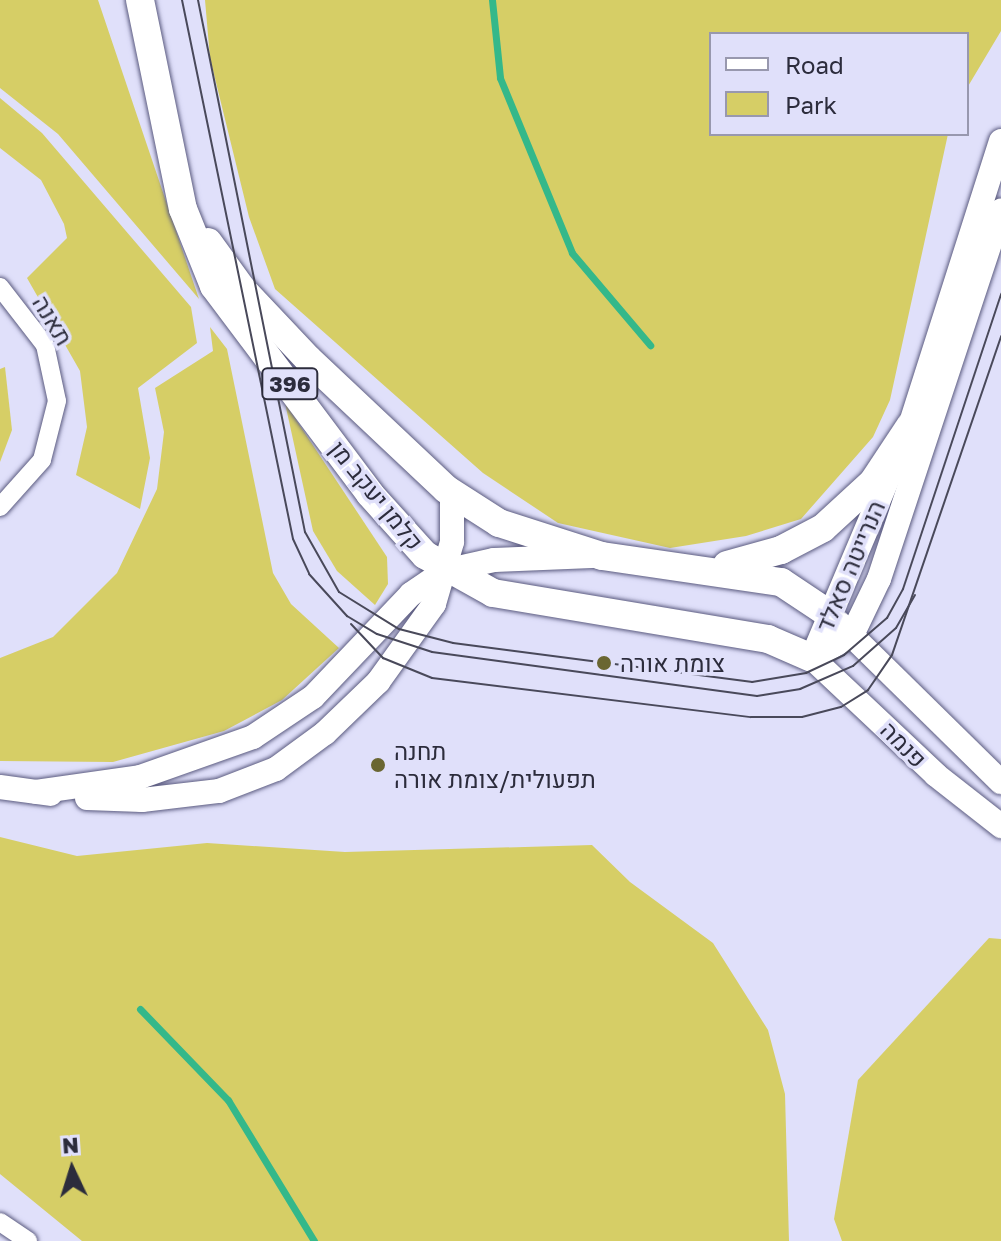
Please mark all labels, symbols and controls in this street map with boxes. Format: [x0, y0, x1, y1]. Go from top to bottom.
legend [709, 32, 969, 136]
text: Road [785, 50, 844, 79]
text: Park [785, 90, 837, 119]
street label: תאנה [27, 290, 79, 350]
road number: 396 [260, 366, 320, 402]
street label: קלמן יעקב מן [324, 435, 430, 555]
street label: הנרייטה סאלד [809, 496, 891, 636]
place label: צומת אורה [620, 649, 725, 677]
marker: צומת אורה [595, 654, 613, 672]
street label: פנמה [875, 715, 933, 773]
place label: תחנה תפעולית/צומת אורה [394, 737, 596, 793]
marker: תחנה תפעולית/צומת אורה [369, 756, 387, 774]
north arrow [32, 1129, 112, 1209]
text: N [61, 1131, 80, 1159]

